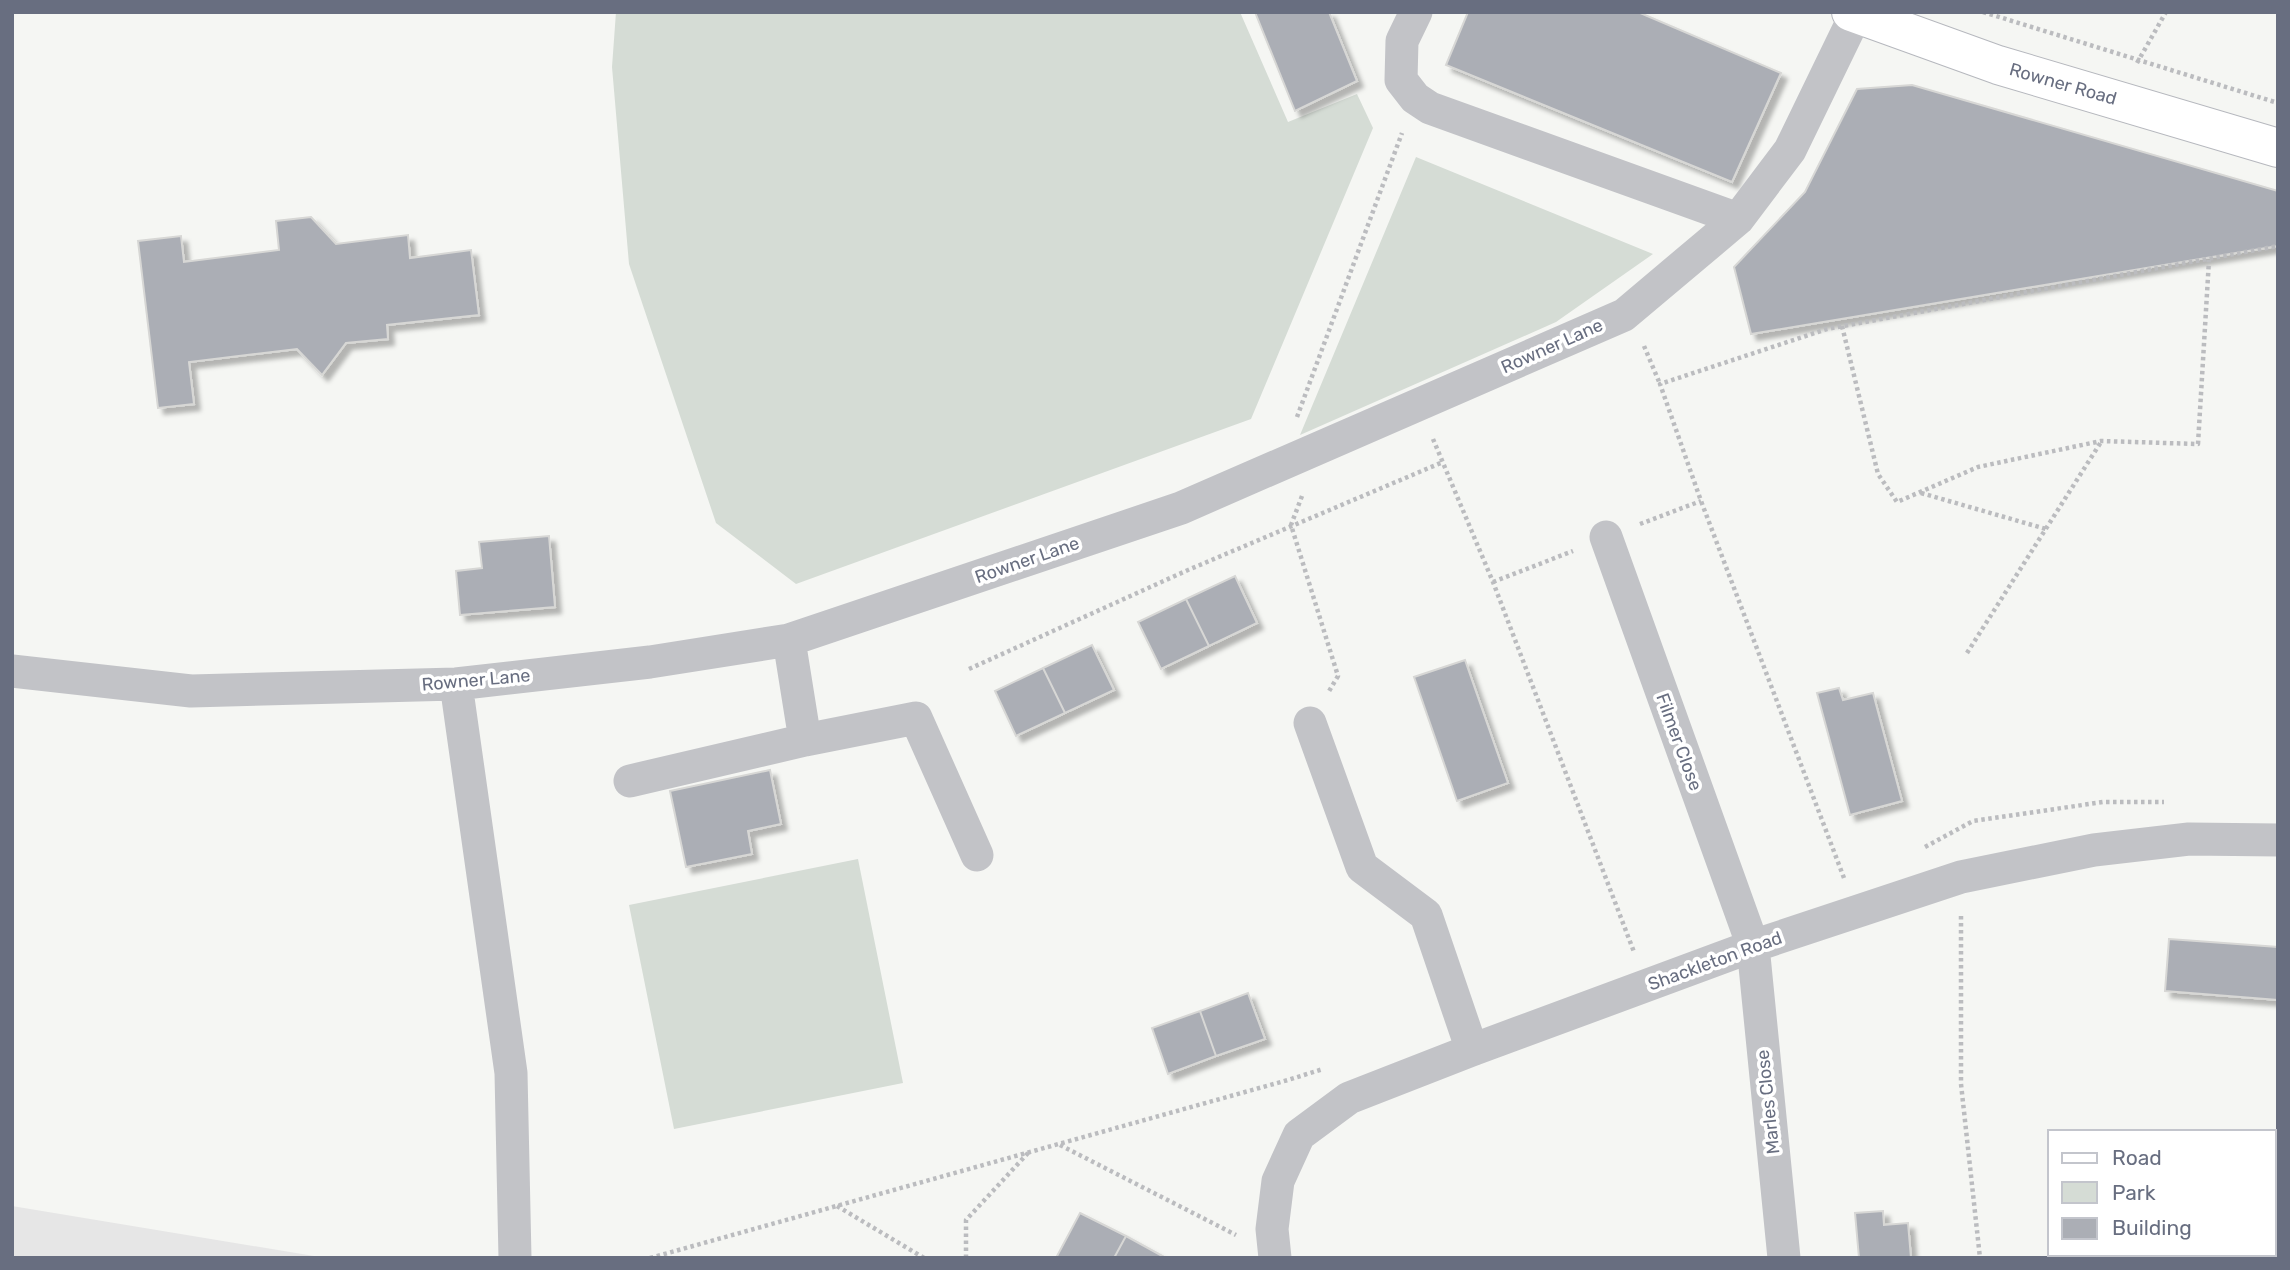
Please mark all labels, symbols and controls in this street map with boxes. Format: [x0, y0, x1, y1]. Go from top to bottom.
street label: Rowner Road [2007, 58, 2119, 110]
street label: Rowner Lane [1498, 314, 1606, 378]
street label: Rowner Lane [972, 532, 1082, 588]
street label: Rowner Lane [421, 664, 531, 696]
street label: Filmer Close [1651, 690, 1707, 794]
street label: Shackleton Road [1645, 927, 1785, 995]
street label: Marles Close [1752, 1049, 1784, 1155]
legend [2048, 1130, 2276, 1256]
text: Road [2112, 1145, 2162, 1170]
text: Park [2112, 1180, 2156, 1205]
text: Building [2112, 1215, 2192, 1240]

